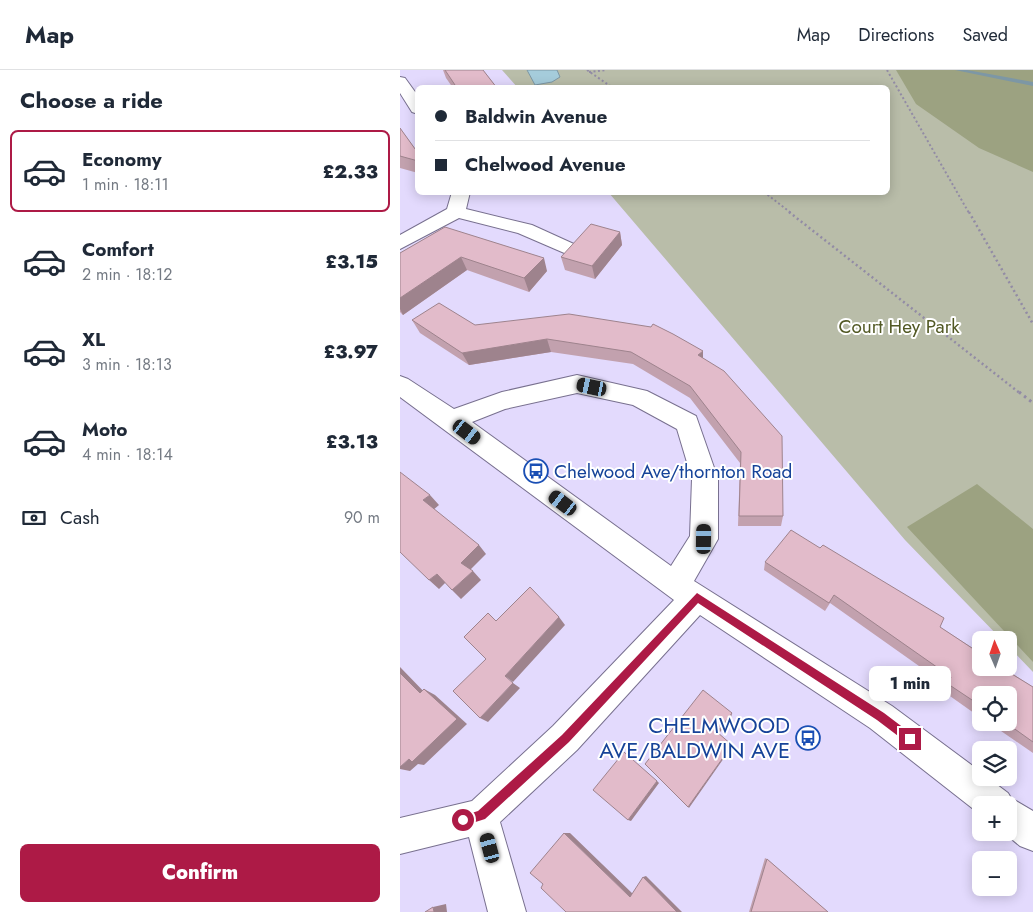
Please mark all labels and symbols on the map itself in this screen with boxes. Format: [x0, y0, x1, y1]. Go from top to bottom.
park label: Court Hey Park [838, 313, 960, 340]
car [575, 377, 608, 397]
car [450, 417, 483, 447]
bus stop icon: Chelwood Ave/thornton Road [523, 458, 549, 484]
place label: Chelwood Ave/thornton Road [554, 458, 792, 485]
car [546, 488, 579, 518]
car [696, 524, 711, 554]
north arrow [972, 631, 1018, 676]
callout: 1 min [869, 666, 951, 702]
place label: CHELMWOOD AVE/BALDWIN AVE [599, 709, 790, 766]
bus stop icon: CHELMWOOD AVE/BALDWIN AVE [795, 725, 821, 751]
route end [899, 728, 921, 750]
route start [452, 809, 474, 831]
car [478, 832, 501, 864]

